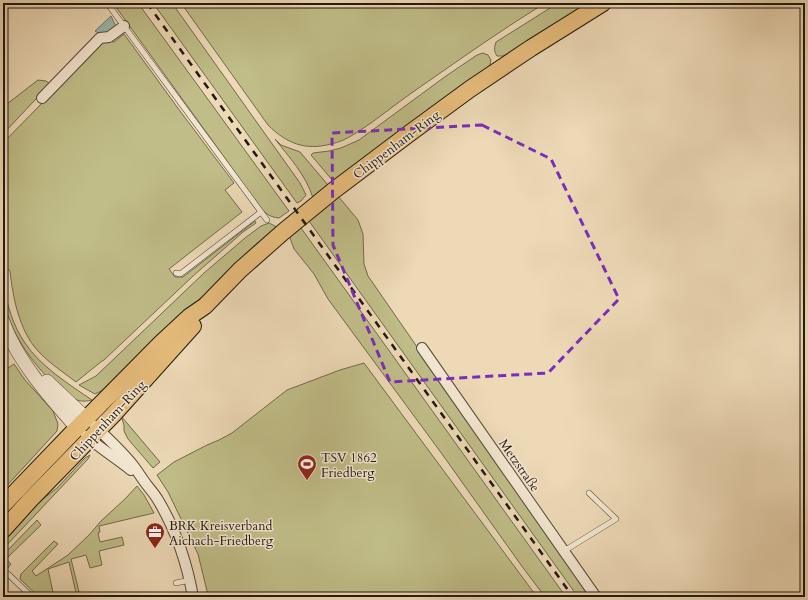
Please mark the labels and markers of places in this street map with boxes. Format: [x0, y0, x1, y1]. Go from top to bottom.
place label: TSV 1862 Friedberg [321, 449, 377, 482]
sports icon: TSV 1862 Friedberg [296, 453, 318, 481]
place label: BRK Kreisverband Aichach-Friedberg [169, 517, 274, 550]
office icon: BRK Kreisverband Aichach-Friedberg [144, 521, 166, 549]

